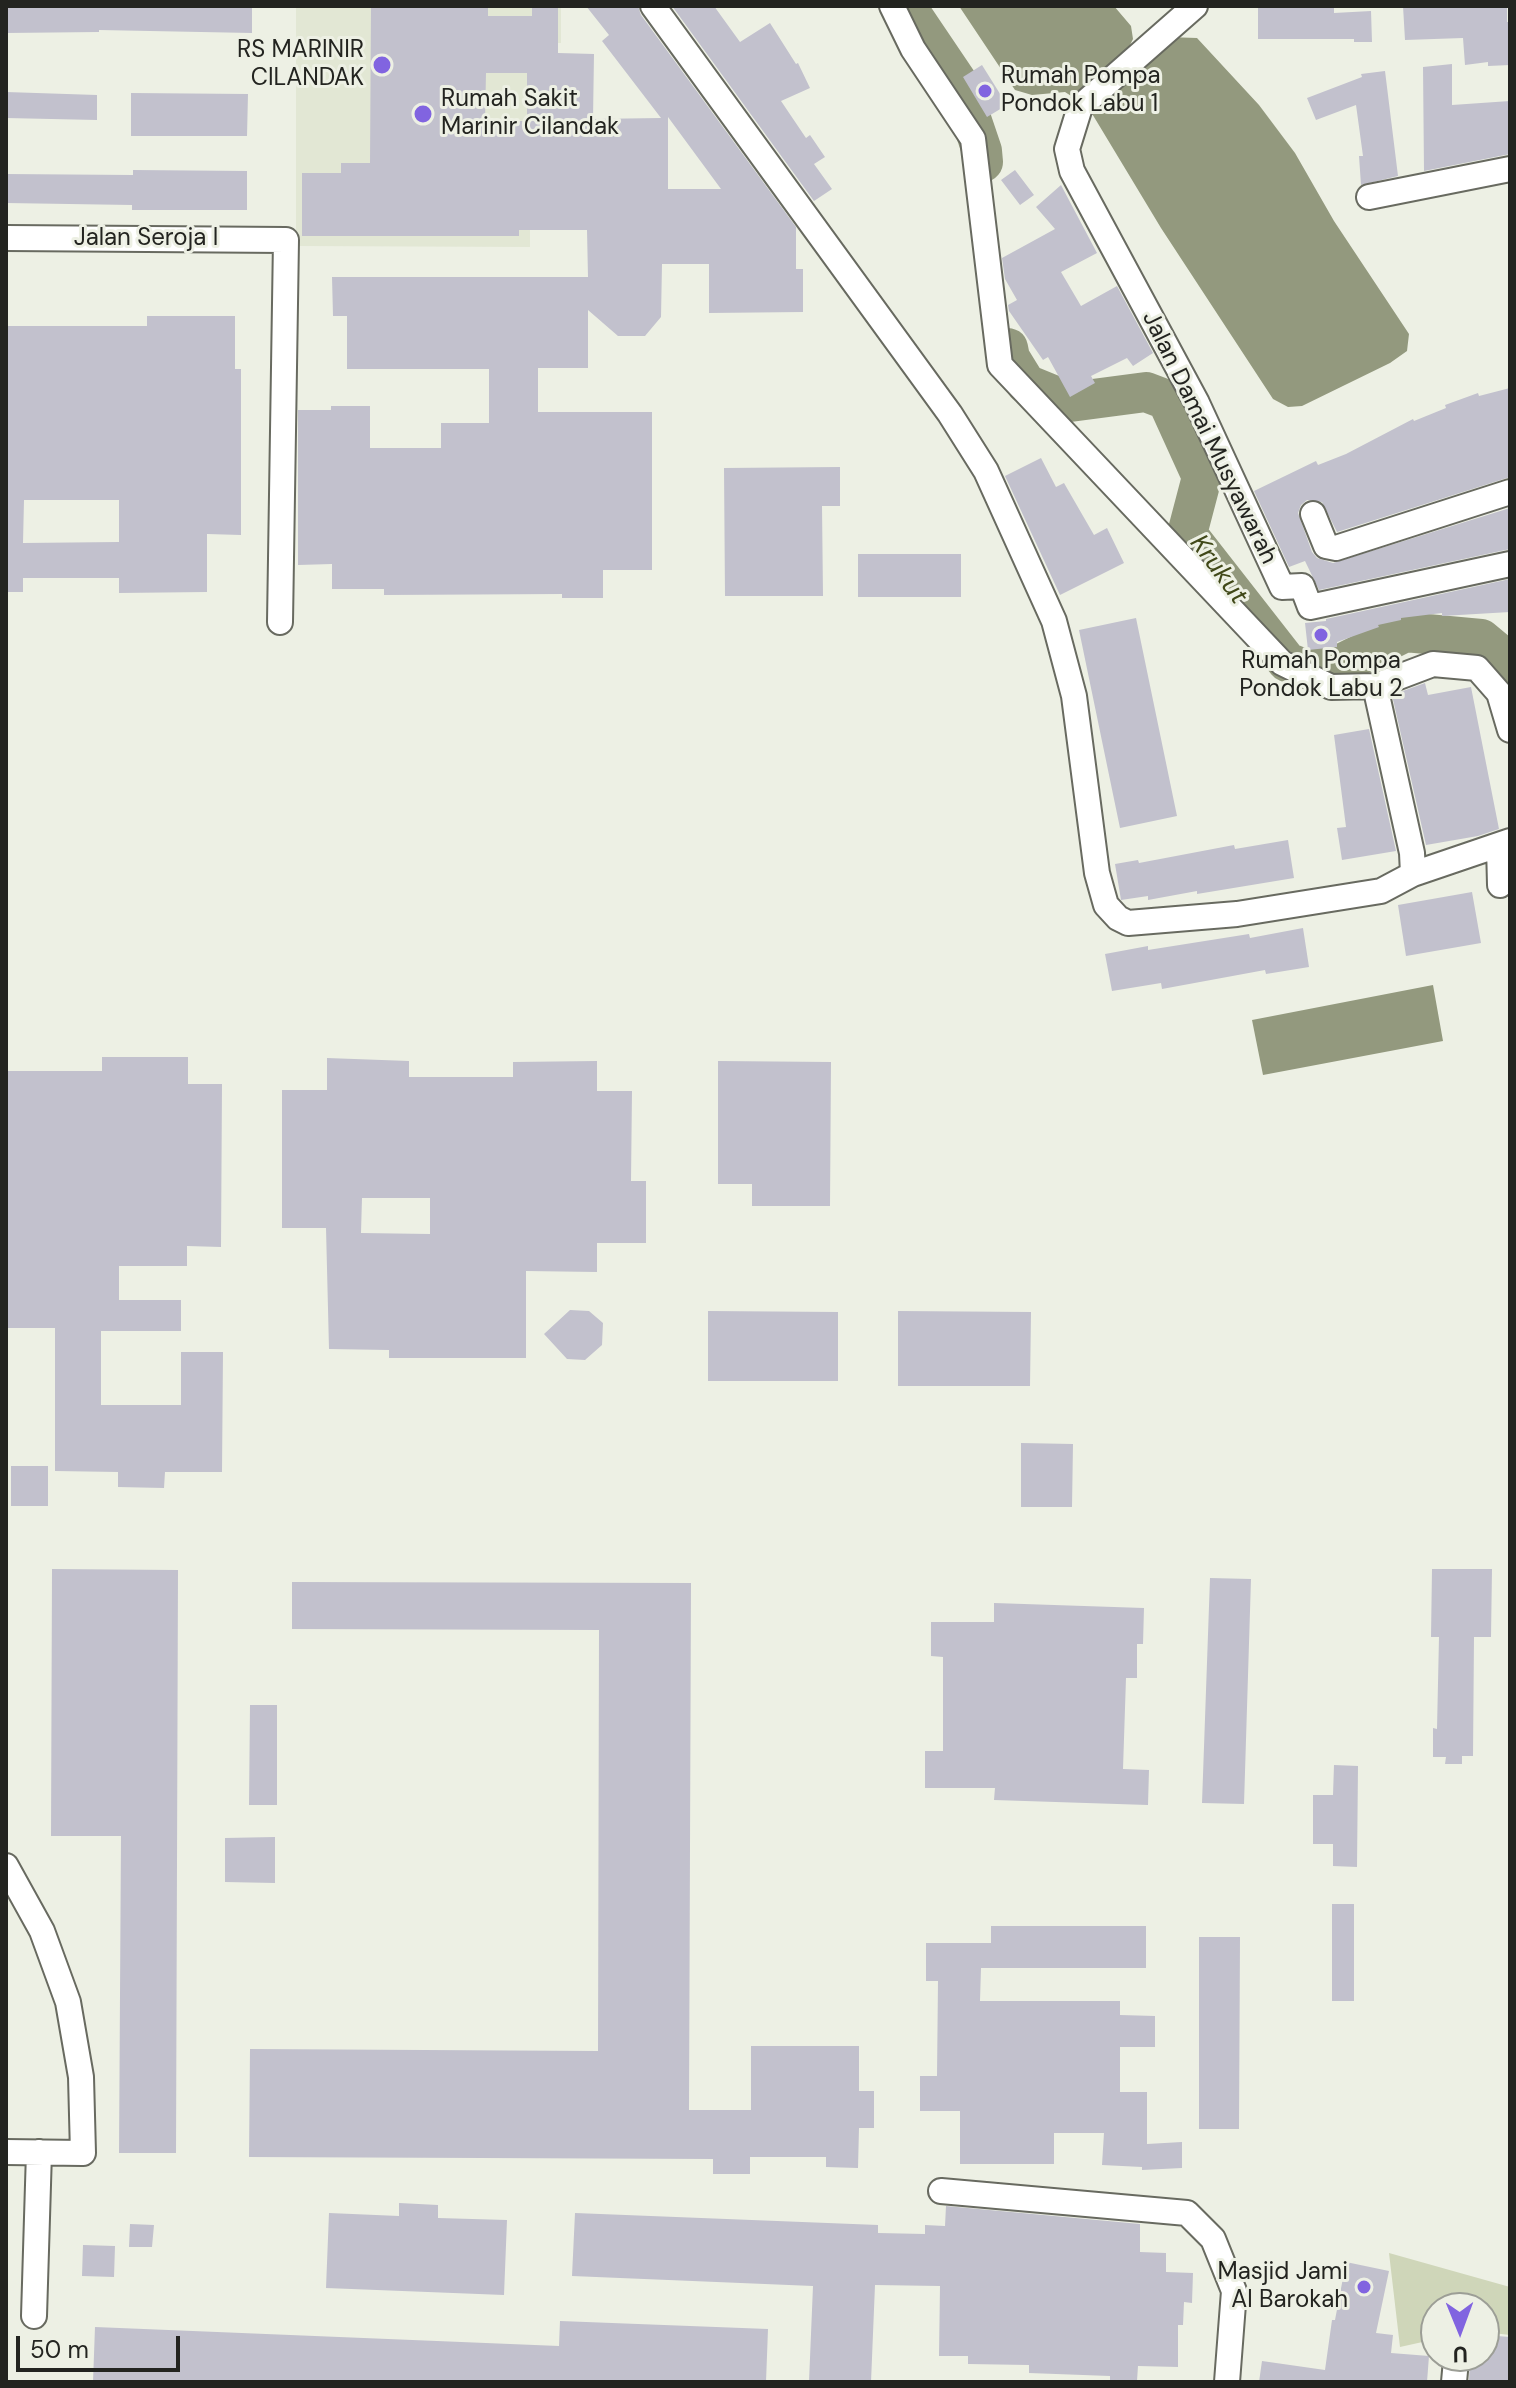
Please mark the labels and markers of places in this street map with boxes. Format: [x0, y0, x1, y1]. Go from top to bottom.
place label: RS MARINIR CILANDAK [237, 37, 364, 93]
marker: RS MARINIR CILANDAK [371, 54, 393, 76]
place label: Rumah Pompa Pondok Labu 1 [1001, 63, 1161, 119]
marker: Rumah Pompa Pondok Labu 1 [976, 82, 994, 100]
place label: Rumah Sakit Marinir Cilandak [441, 86, 619, 142]
marker: Rumah Sakit Marinir Cilandak [412, 103, 434, 125]
marker: Rumah Pompa Pondok Labu 2 [1312, 626, 1330, 644]
place label: Rumah Pompa Pondok Labu 2 [1239, 648, 1403, 704]
place label: Masjid Jami Al Barokah [1217, 2259, 1348, 2315]
marker: Masjid Jami Al Barokah [1355, 2278, 1373, 2296]

